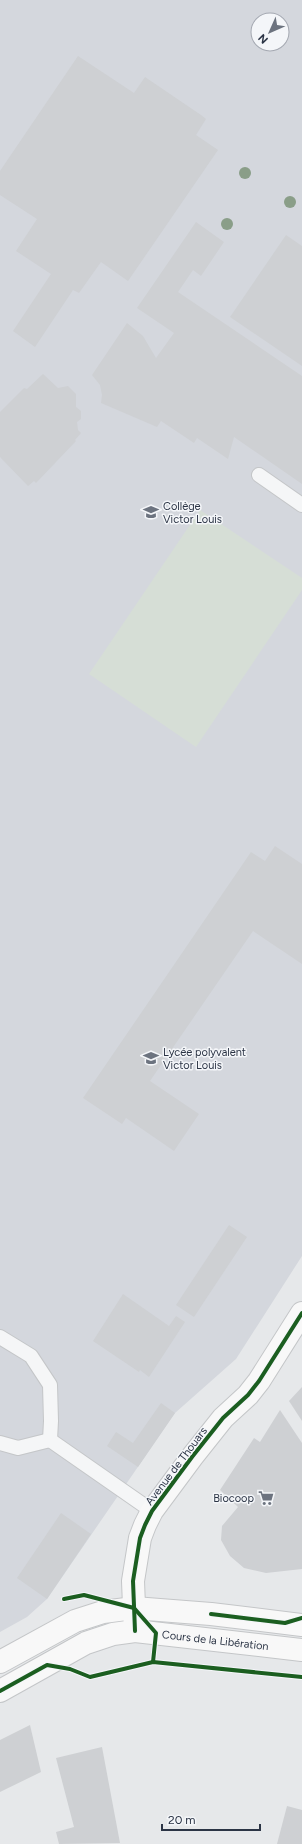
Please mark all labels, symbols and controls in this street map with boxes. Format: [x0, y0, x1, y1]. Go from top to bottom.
north arrow [250, 12, 290, 52]
text: N [256, 31, 271, 46]
place label: Collège Victor Louis [163, 500, 222, 526]
school or university icon: Collège Victor Louis [142, 503, 160, 521]
place label: Lycée polyvalent Victor Louis [163, 1046, 246, 1072]
school or university icon: Lycée polyvalent Victor Louis [142, 1049, 160, 1067]
street label: Avenue de Thouars [143, 1425, 210, 1508]
supermarket icon: Biocoop [257, 1489, 275, 1507]
place label: Biocoop [213, 1492, 254, 1505]
street label: Cours de la Libération [161, 1628, 269, 1653]
scale bar [162, 1806, 260, 1832]
text: 20 m [168, 1813, 196, 1827]

